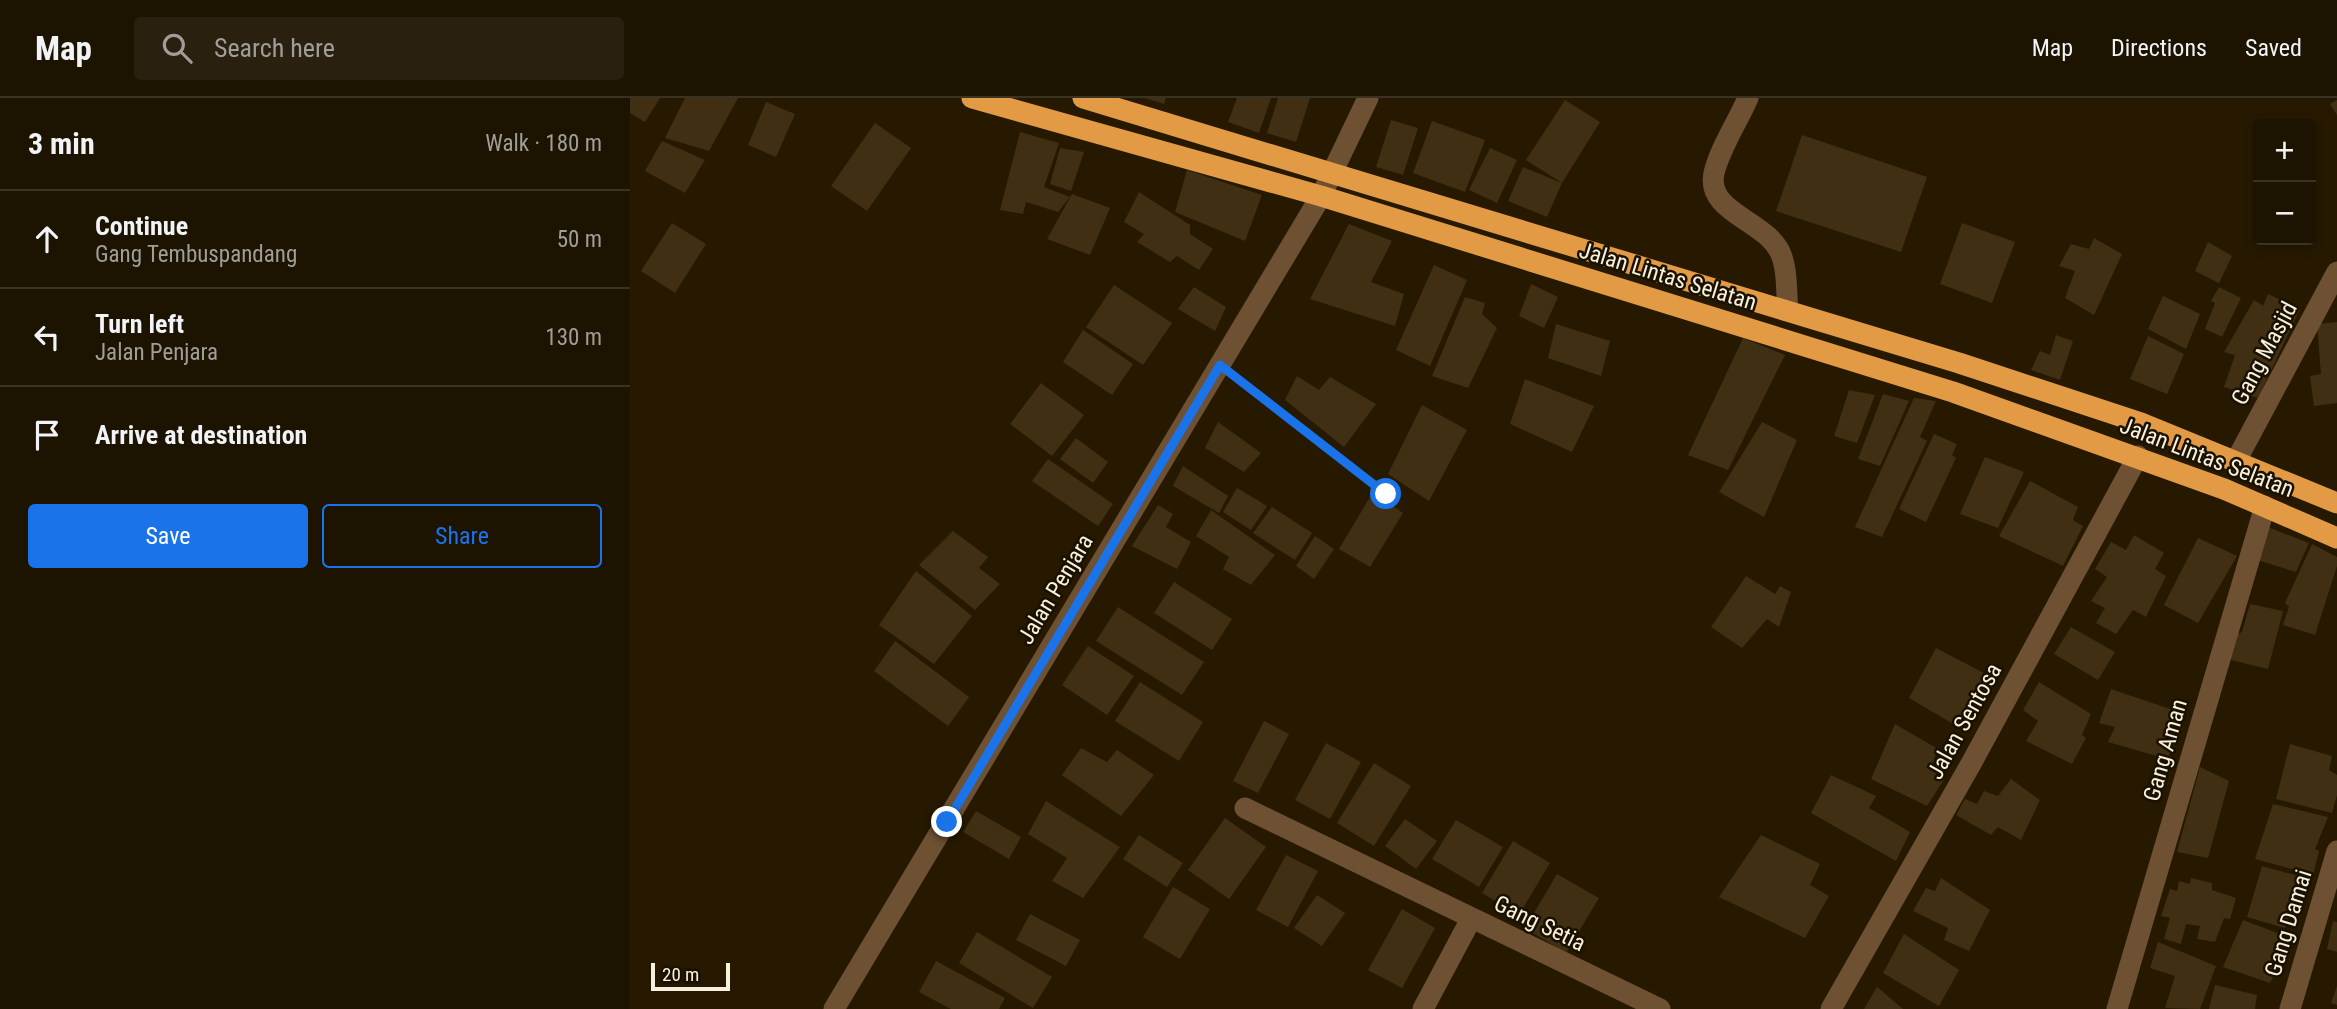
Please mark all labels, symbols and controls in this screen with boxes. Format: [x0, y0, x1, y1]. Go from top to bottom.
search box [134, 17, 624, 80]
text: Map [35, 29, 92, 68]
icon: search [158, 29, 196, 67]
text: Search here [214, 33, 335, 63]
text: Map [2032, 34, 2073, 62]
text: Directions [2111, 34, 2207, 62]
text: Saved [2245, 34, 2302, 62]
map controls [2253, 119, 2316, 245]
button: + [2253, 119, 2316, 182]
text: 3 min [28, 126, 95, 161]
text: Walk · 180 m [485, 130, 602, 157]
button: − [2253, 182, 2316, 245]
text: Continue [95, 211, 188, 241]
icon: ahead [28, 220, 66, 258]
text: 50 m [557, 226, 602, 253]
street label: Jalan Lintas Selatan [1576, 237, 1760, 316]
text: Gang Tembuspandang [95, 241, 297, 268]
street label: Gang Masjid [2226, 297, 2303, 410]
text: Turn left [95, 309, 184, 339]
icon: left [28, 318, 66, 356]
text: 130 m [545, 324, 602, 351]
text: Jalan Penjara [95, 339, 218, 366]
street label: Jalan Lintas Selatan [2116, 412, 2297, 503]
icon: arrive [28, 416, 66, 454]
text: Arrive at destination [95, 420, 307, 450]
route start [1370, 478, 1401, 509]
button: Save [28, 504, 308, 568]
button: Share [322, 504, 602, 568]
street label: Jalan Penjara [1012, 530, 1099, 649]
street label: Jalan Sentosa [1922, 659, 2007, 784]
street label: Gang Aman [2138, 696, 2193, 804]
route end [931, 806, 962, 837]
street label: Gang Damai [2259, 867, 2317, 980]
street label: Gang Setia [1490, 890, 1590, 957]
scale bar [651, 960, 730, 992]
text: 20 m [662, 963, 699, 986]

